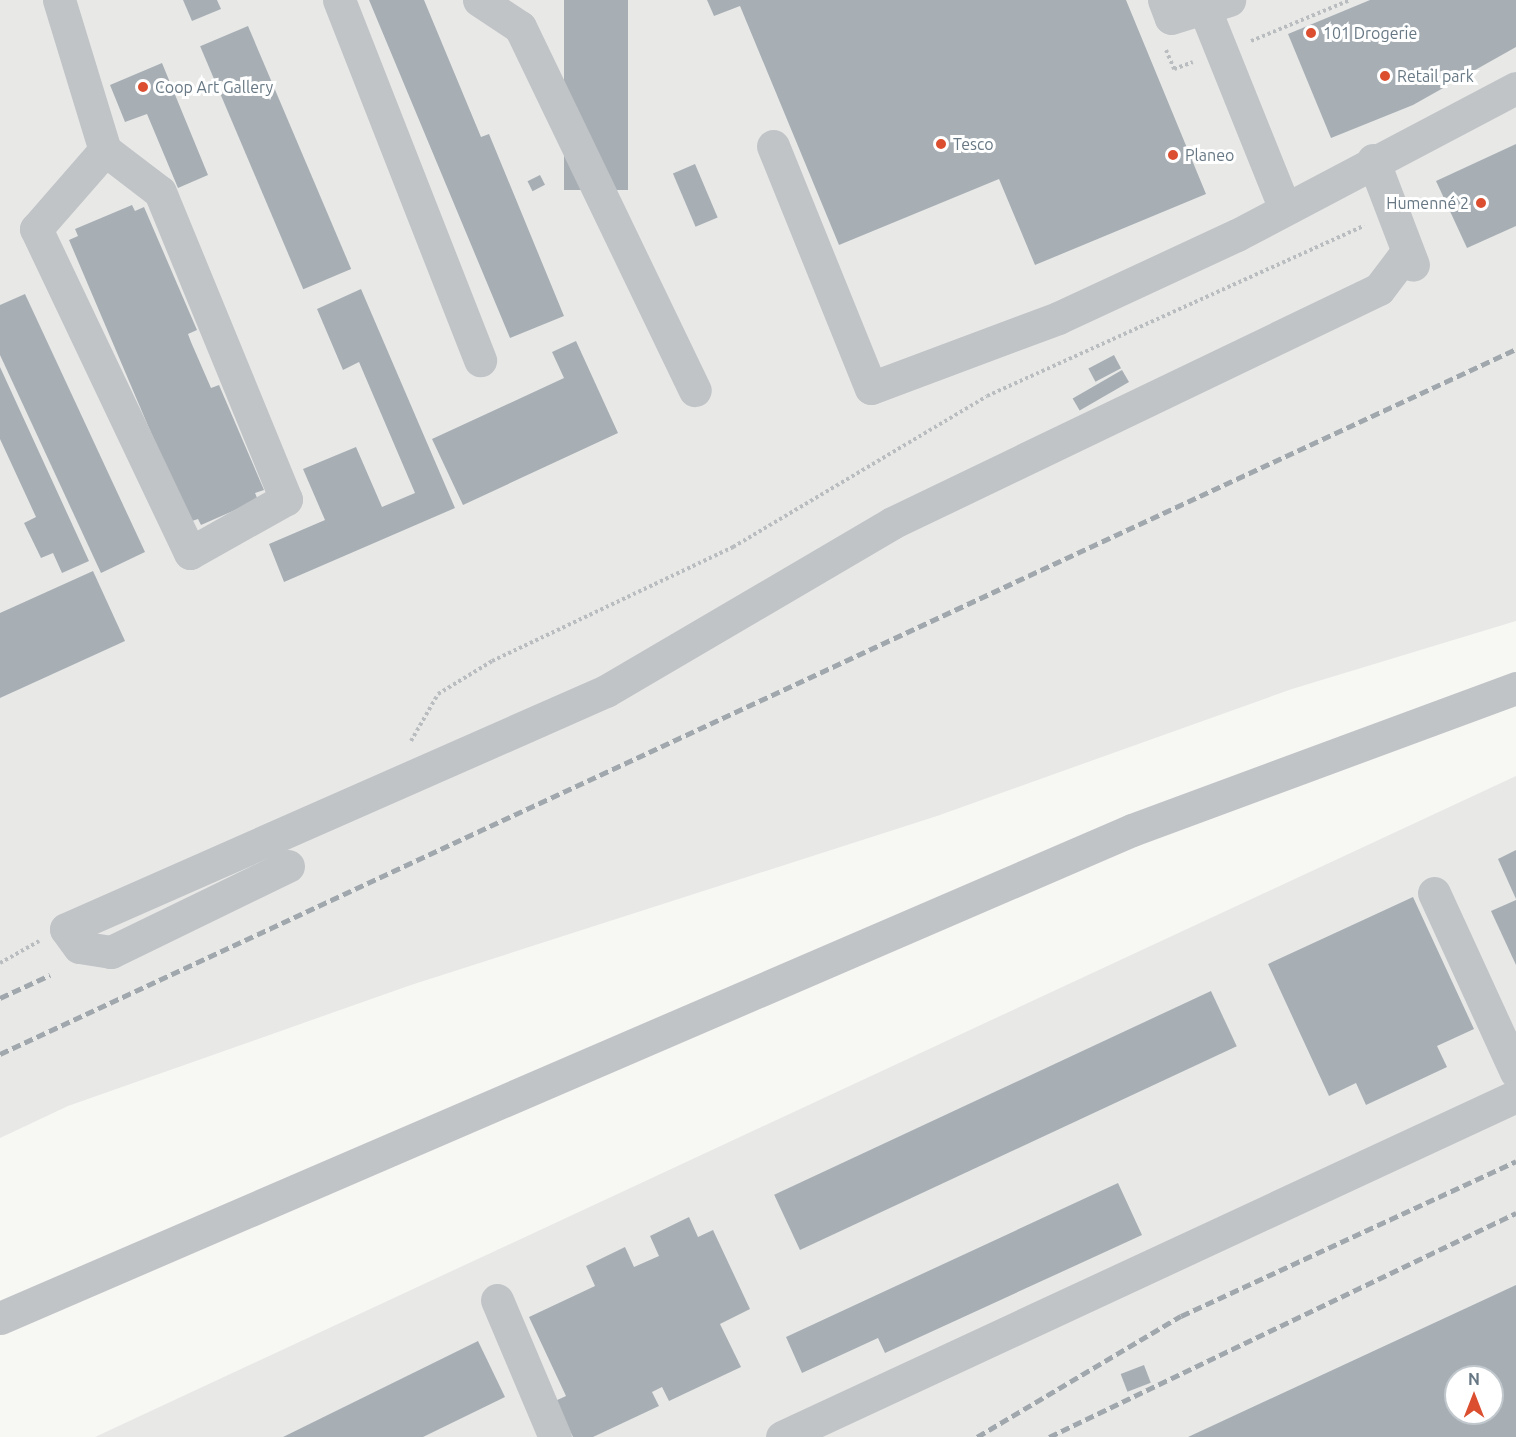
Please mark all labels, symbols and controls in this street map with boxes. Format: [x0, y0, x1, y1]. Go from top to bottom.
place label: 101 Drogerie [1323, 23, 1417, 43]
marker: 101 Drogerie [1304, 26, 1318, 40]
place label: Retail park [1397, 66, 1474, 86]
marker: Retail park [1378, 69, 1392, 83]
place label: Coop Art Gallery [155, 77, 273, 97]
marker: Coop Art Gallery [136, 80, 150, 94]
place label: Tesco [953, 134, 994, 154]
marker: Tesco [934, 137, 948, 151]
place label: Planeo [1185, 145, 1234, 165]
marker: Planeo [1166, 148, 1180, 162]
place label: Humenné 2 [1386, 193, 1469, 213]
marker: Humenné 2 [1474, 196, 1488, 210]
north arrow [1444, 1365, 1504, 1425]
text: N [1468, 1370, 1480, 1388]

